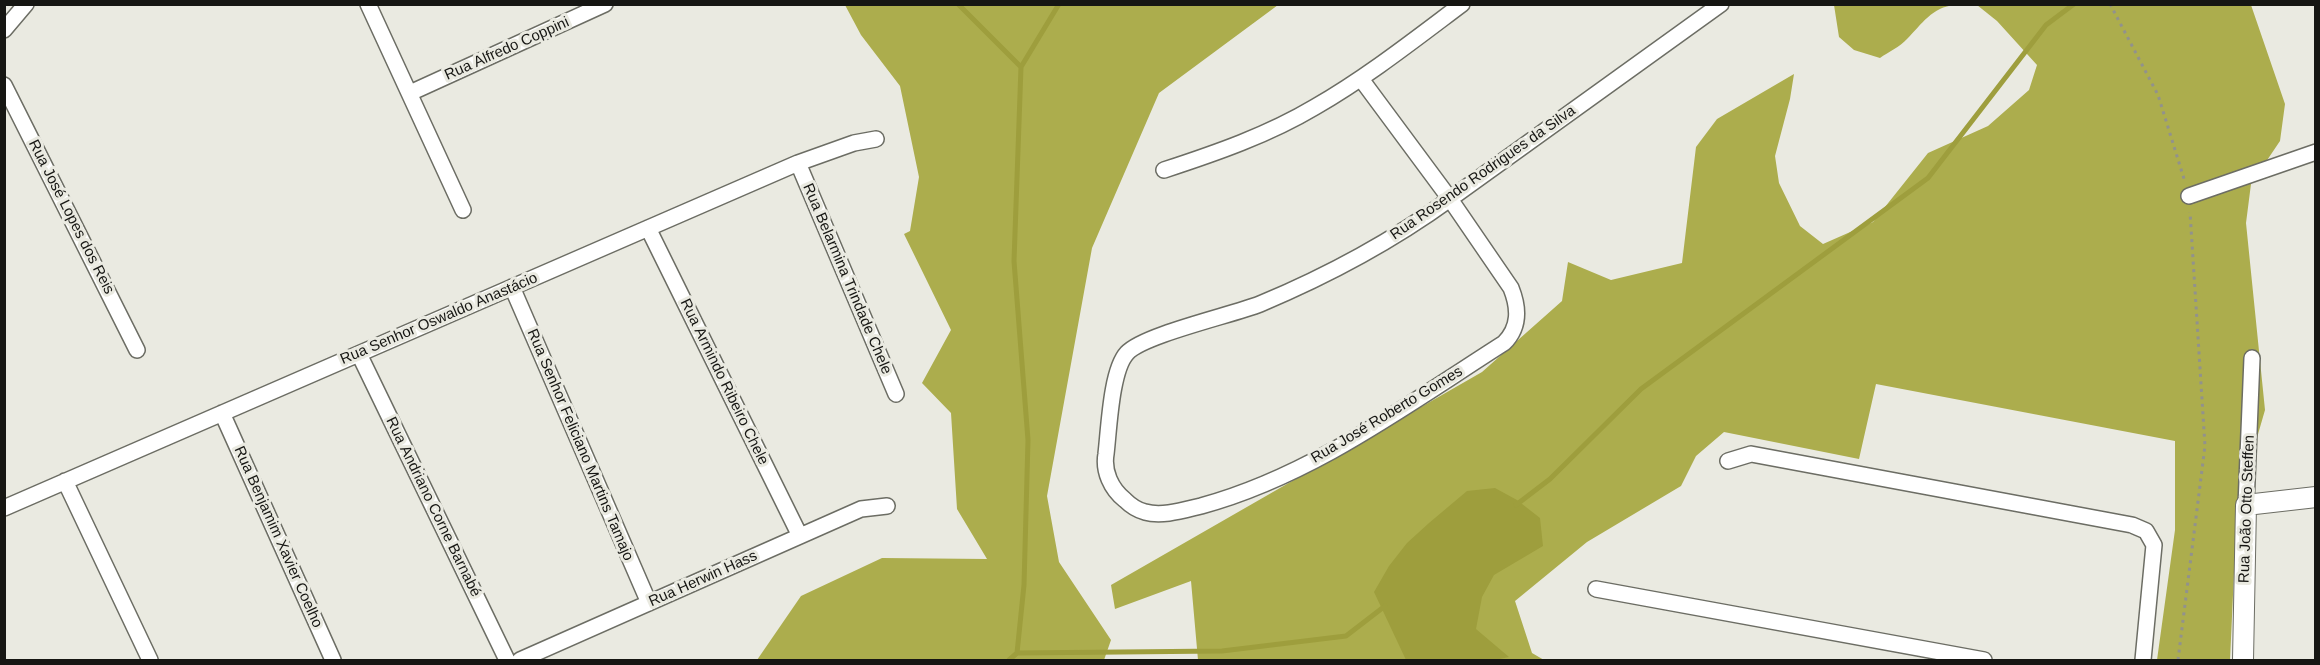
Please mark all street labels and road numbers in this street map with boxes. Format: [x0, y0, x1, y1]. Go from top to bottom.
street label: Rua Alfredo Coppini [442, 13, 572, 85]
street label: Rua Rosendo Rodrigues da Silva [1387, 102, 1579, 244]
street label: Rua José Lopes dos Reis [24, 137, 118, 297]
street label: Rua Belarmina Trindade Chele [799, 181, 895, 377]
street label: Rua Senhor Oswaldo Anastácio [338, 269, 540, 369]
street label: Rua Armindo Ribeiro Chele [676, 296, 772, 468]
street label: Rua Senhor Feliciano Martins Tamajo [523, 326, 637, 564]
street label: Rua José Roberto Gomes [1308, 363, 1466, 467]
street label: Rua Andriano Corne Barnabé [382, 414, 484, 600]
street label: Rua João Otto Steffen [2235, 435, 2259, 583]
street label: Rua Benjamim Xavier Coelho [230, 443, 326, 631]
street label: Rua Herwin Hass [646, 547, 760, 611]

